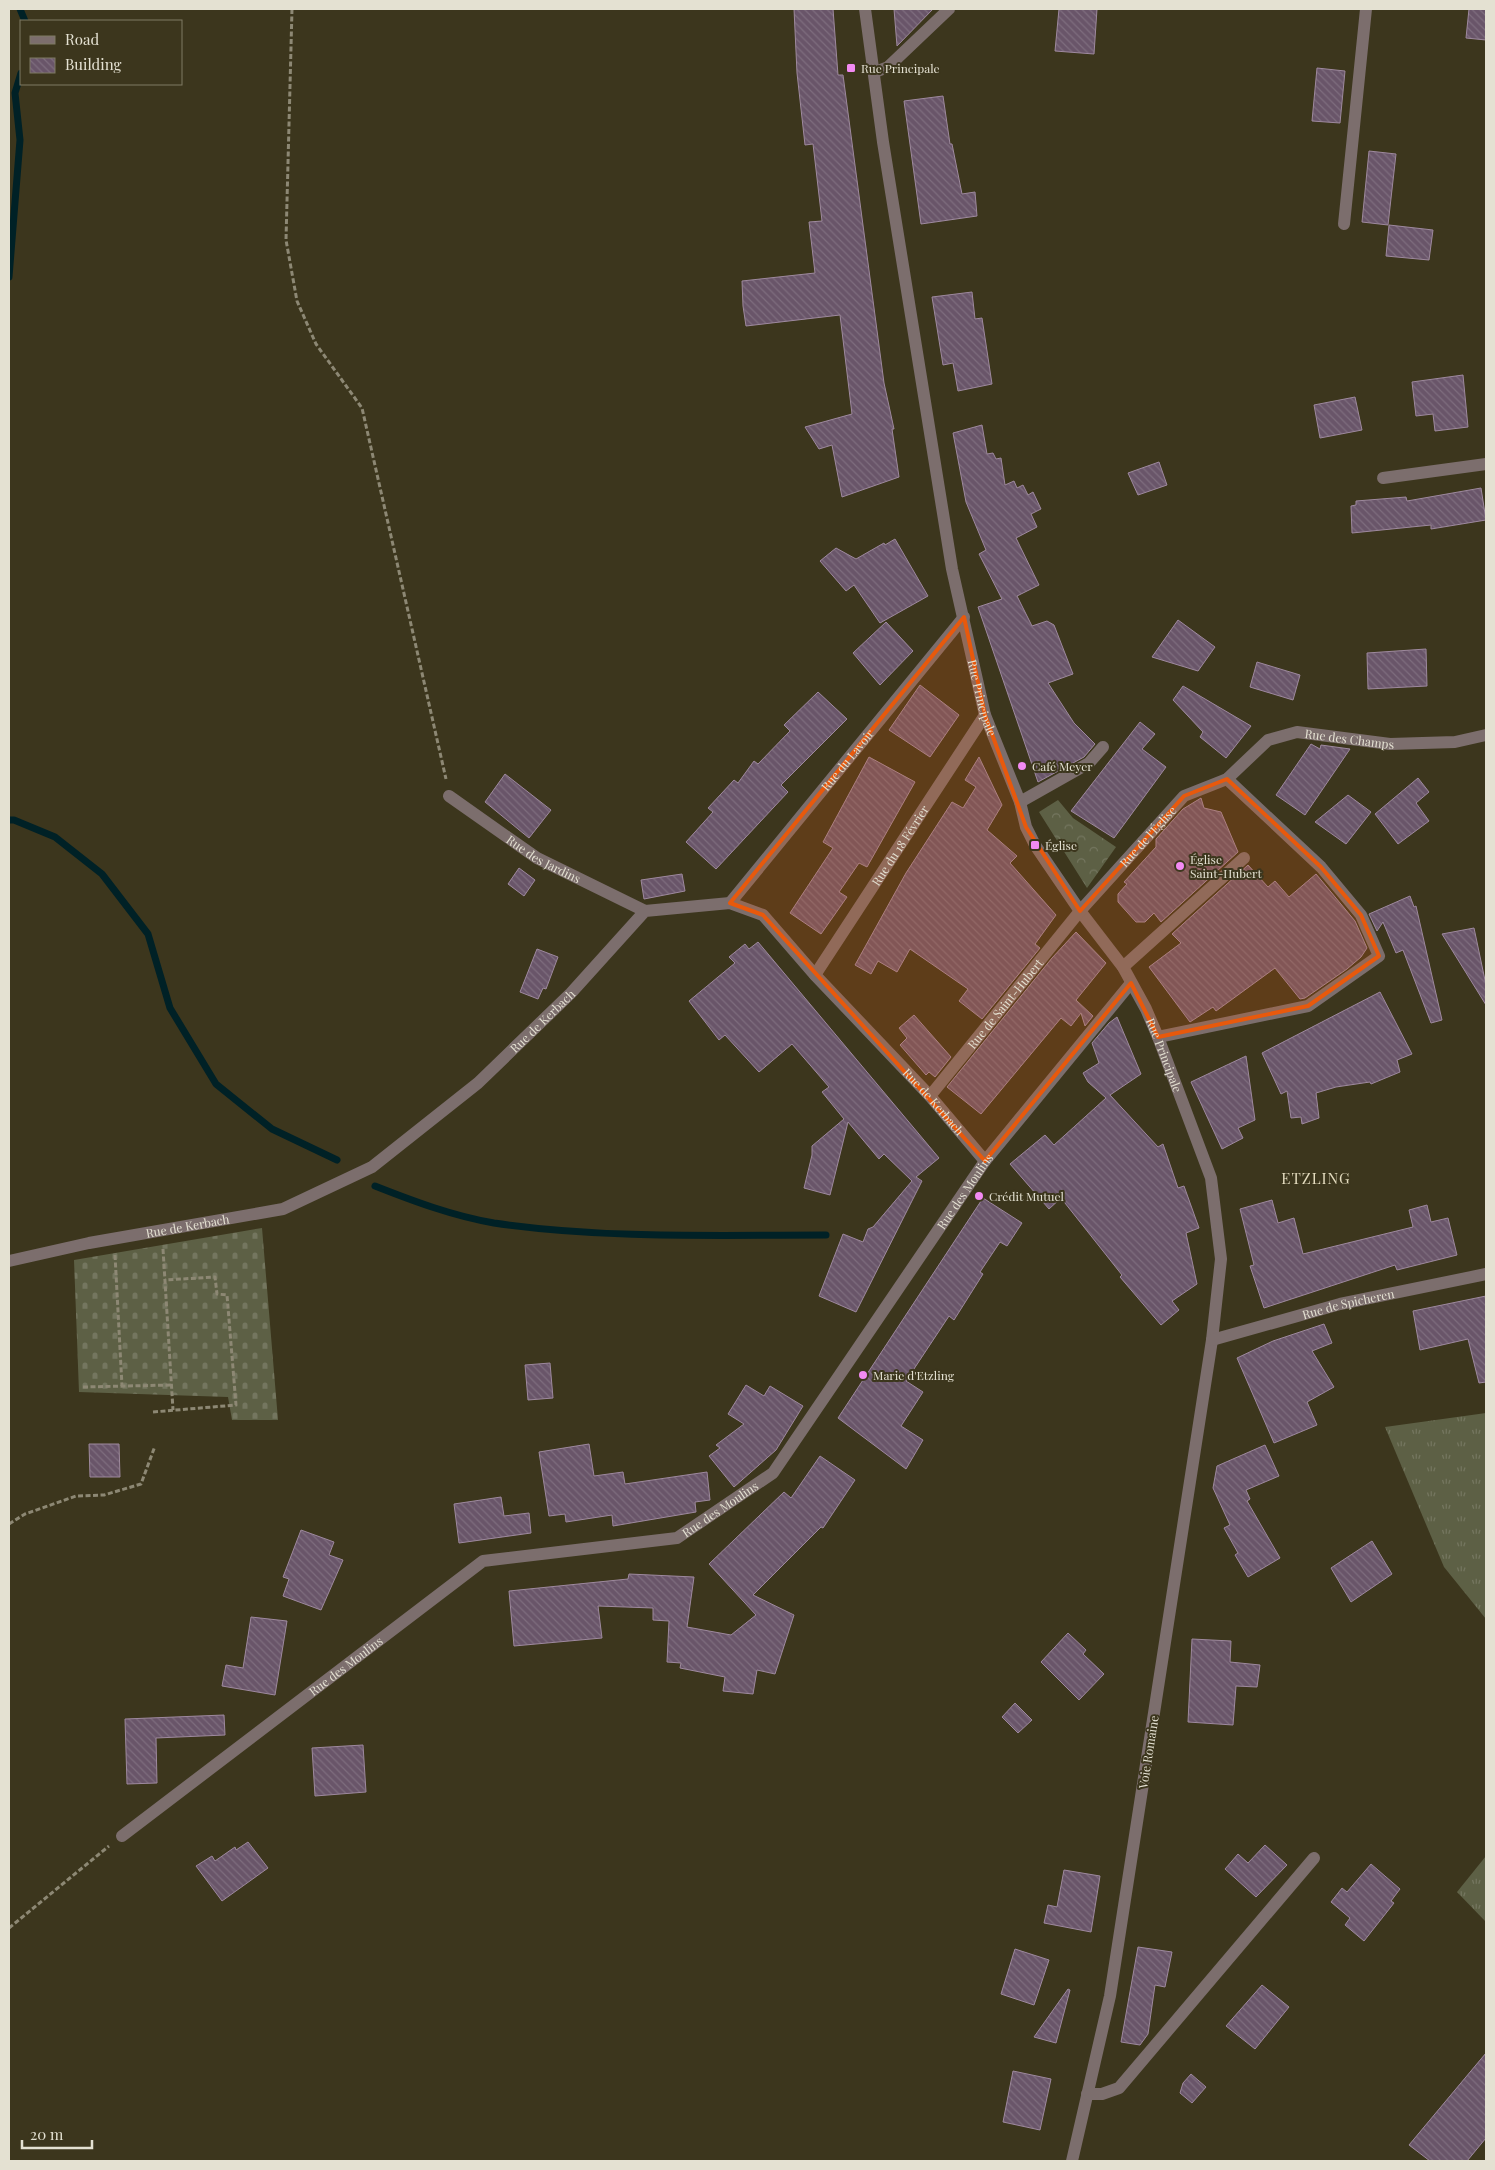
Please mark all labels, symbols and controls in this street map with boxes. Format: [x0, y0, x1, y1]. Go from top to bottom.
legend [20, 20, 182, 85]
text: Road [65, 29, 99, 49]
text: Building [65, 54, 122, 74]
place label: Rue Principale [861, 60, 940, 76]
marker: Rue Principale [845, 62, 857, 74]
street label: Rue Principale [965, 658, 1001, 738]
street label: Rue du Lavoir [817, 725, 878, 794]
street label: Rue des Champs [1304, 725, 1394, 752]
place label: Café Meyer [1032, 758, 1093, 774]
marker: Café Meyer [1016, 760, 1028, 772]
street label: Rue du 18 Février [868, 801, 932, 889]
street label: Rue de l'Église [1116, 802, 1180, 870]
street label: Rue des Jardins [504, 831, 584, 886]
place label: Église [1045, 837, 1077, 853]
marker: Église [1029, 839, 1041, 851]
place label: Église Saint-Hubert [1190, 851, 1262, 881]
marker: Église Saint-Hubert [1174, 860, 1186, 872]
street label: Rue de Saint-Hubert [964, 955, 1047, 1052]
street label: Rue de Kerbach [506, 986, 578, 1056]
street label: Rue Principale [1143, 1015, 1186, 1095]
street label: Rue de Kerbach [900, 1065, 968, 1139]
street label: Rue des Moulins [933, 1150, 996, 1232]
district label: ETZLING [1281, 1168, 1351, 1188]
place label: Crédit Mutuel [989, 1188, 1065, 1204]
marker: Crédit Mutuel [973, 1190, 985, 1202]
street label: Rue de Kerbach [144, 1211, 231, 1241]
street label: Rue de Spicheren [1300, 1285, 1396, 1322]
place label: Marie d'Etzling [873, 1367, 955, 1383]
marker: Marie d'Etzling [857, 1369, 869, 1381]
street label: Rue des Moulins [679, 1477, 761, 1540]
street label: Rue des Moulins [305, 1633, 386, 1699]
street label: Voie Romaine [1134, 1714, 1162, 1791]
scale bar [22, 2118, 92, 2150]
text: 20 m [30, 2124, 64, 2144]

